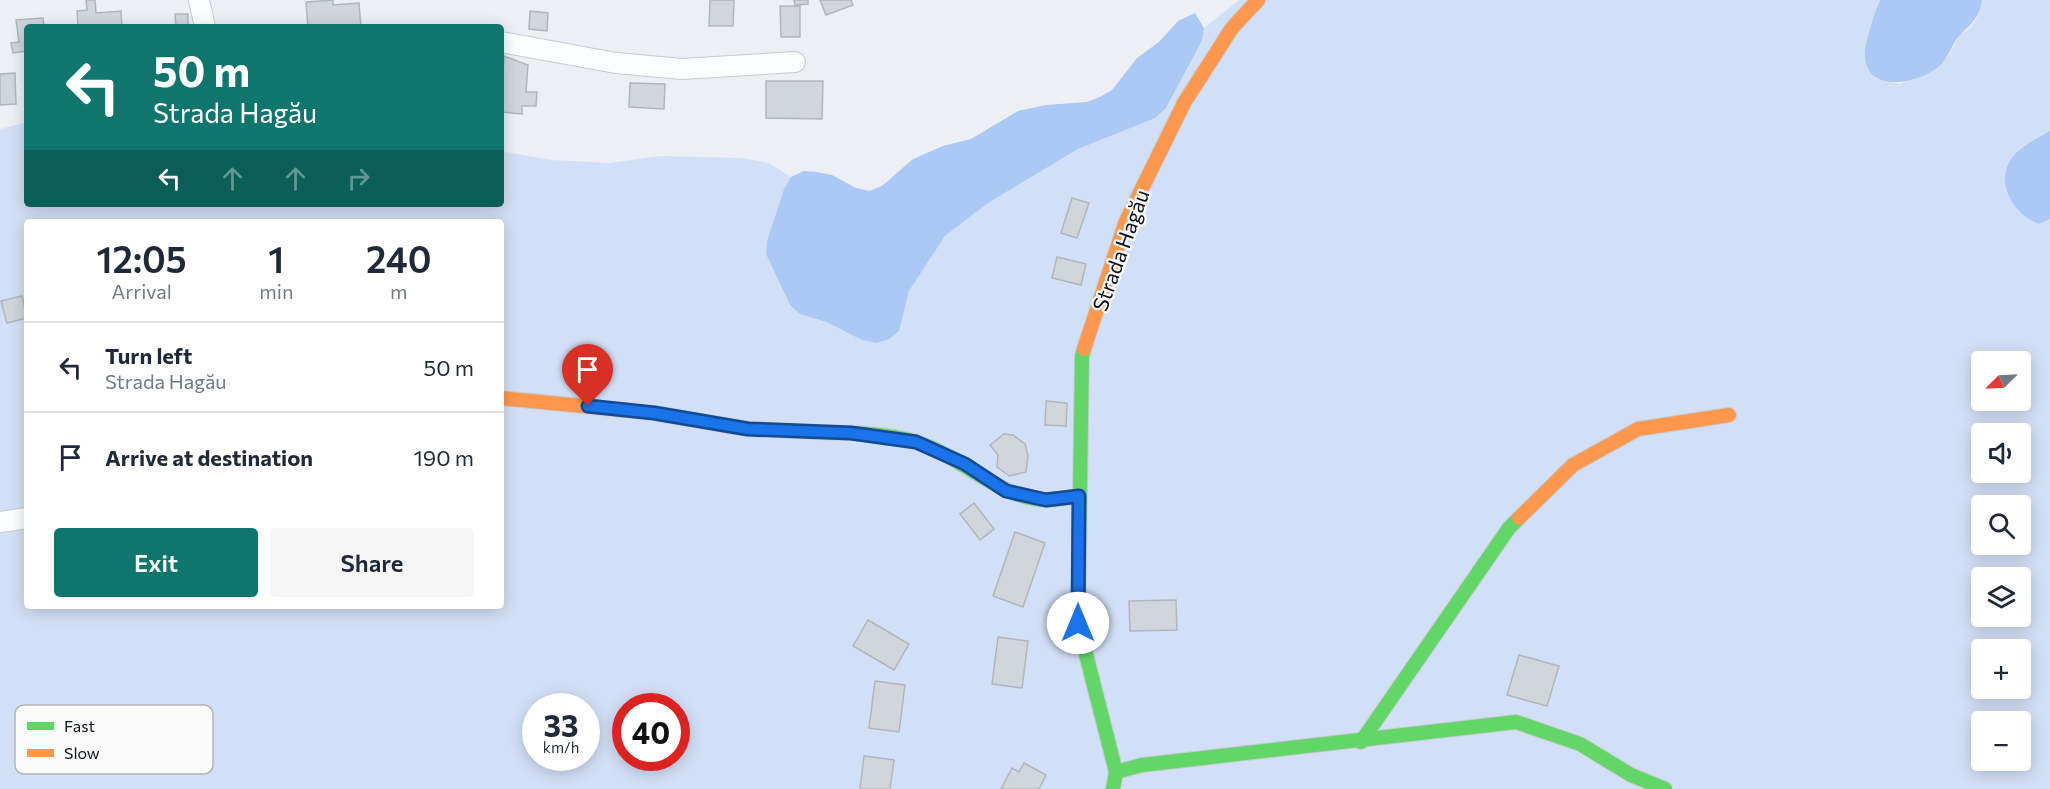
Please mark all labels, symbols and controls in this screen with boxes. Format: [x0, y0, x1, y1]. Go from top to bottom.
text: 50 m [153, 44, 250, 96]
icon: left [54, 48, 132, 126]
text: Strada Hagău [153, 96, 317, 129]
icon: left [153, 162, 186, 195]
icon: ahead [216, 162, 249, 195]
icon: ahead [279, 162, 312, 195]
icon: right [342, 162, 375, 195]
street label: Strada Hagău [1086, 186, 1154, 314]
text: 12:05 [97, 236, 187, 280]
text: 1 [268, 236, 284, 280]
text: 240 [366, 236, 431, 280]
text: Arrival [111, 279, 172, 303]
text: min [259, 279, 293, 303]
text: m [390, 279, 407, 303]
text: Turn left [105, 342, 192, 369]
pin [562, 344, 613, 406]
icon: left [54, 351, 87, 384]
north arrow [1971, 351, 2031, 411]
map controls [1971, 351, 2031, 771]
icon: arrive [571, 353, 604, 386]
text: 50 m [424, 354, 474, 381]
text: Strada Hagău [105, 369, 227, 393]
button: sound [1971, 423, 2031, 483]
icon: arrive [54, 441, 87, 474]
text: Arrive at destination [105, 444, 313, 471]
text: 190 m [413, 444, 474, 471]
button: search [1971, 495, 2031, 555]
button: Exit [54, 528, 258, 597]
button: Share [270, 528, 474, 597]
button: layers [1971, 567, 2031, 627]
position arrow [1046, 591, 1110, 655]
button: + [1971, 639, 2031, 699]
speed limit sign: 40 [612, 693, 690, 771]
legend [15, 705, 213, 774]
text: 33 [544, 706, 578, 743]
button: − [1971, 711, 2031, 771]
text: Fast [64, 716, 95, 735]
text: km/h [543, 738, 579, 756]
text: Slow [64, 743, 100, 762]

